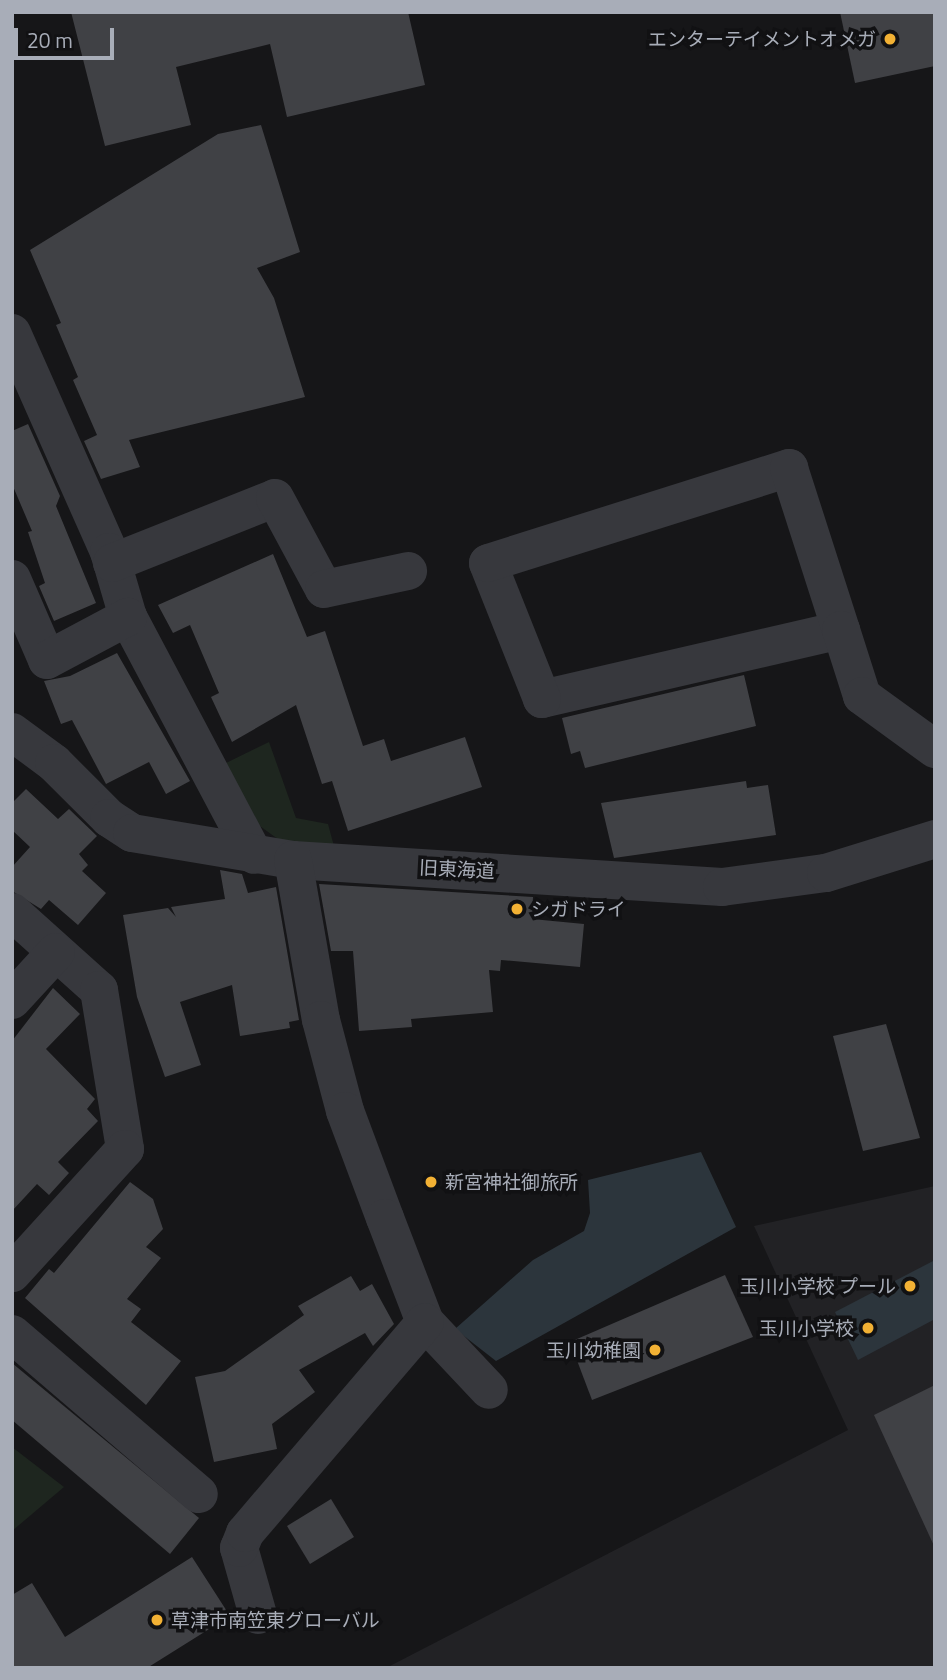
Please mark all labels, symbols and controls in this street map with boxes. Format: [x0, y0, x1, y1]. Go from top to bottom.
scale bar [18, 14, 117, 58]
text: 20 m [27, 24, 73, 56]
place label: エンターテイメントオメガ [648, 28, 876, 50]
marker: エンターテイメントオメガ [882, 31, 898, 47]
street label: 旧東海道 [418, 856, 496, 882]
place label: シガドライ [531, 898, 626, 920]
marker: シガドライ [509, 901, 525, 917]
place label: 新宮神社御旅所 [445, 1171, 578, 1193]
marker: 新宮神社御旅所 [423, 1174, 439, 1190]
place label: 玉川小学校 プール [740, 1275, 896, 1297]
marker: 玉川小学校 プール [902, 1278, 918, 1294]
place label: 玉川小学校 [759, 1317, 854, 1339]
marker: 玉川小学校 [860, 1320, 876, 1336]
place label: 玉川幼稚園 [546, 1339, 641, 1361]
marker: 玉川幼稚園 [647, 1342, 663, 1358]
place label: 草津市南笠東グローバル [171, 1609, 380, 1631]
marker: 草津市南笠東グローバル [149, 1612, 165, 1628]

